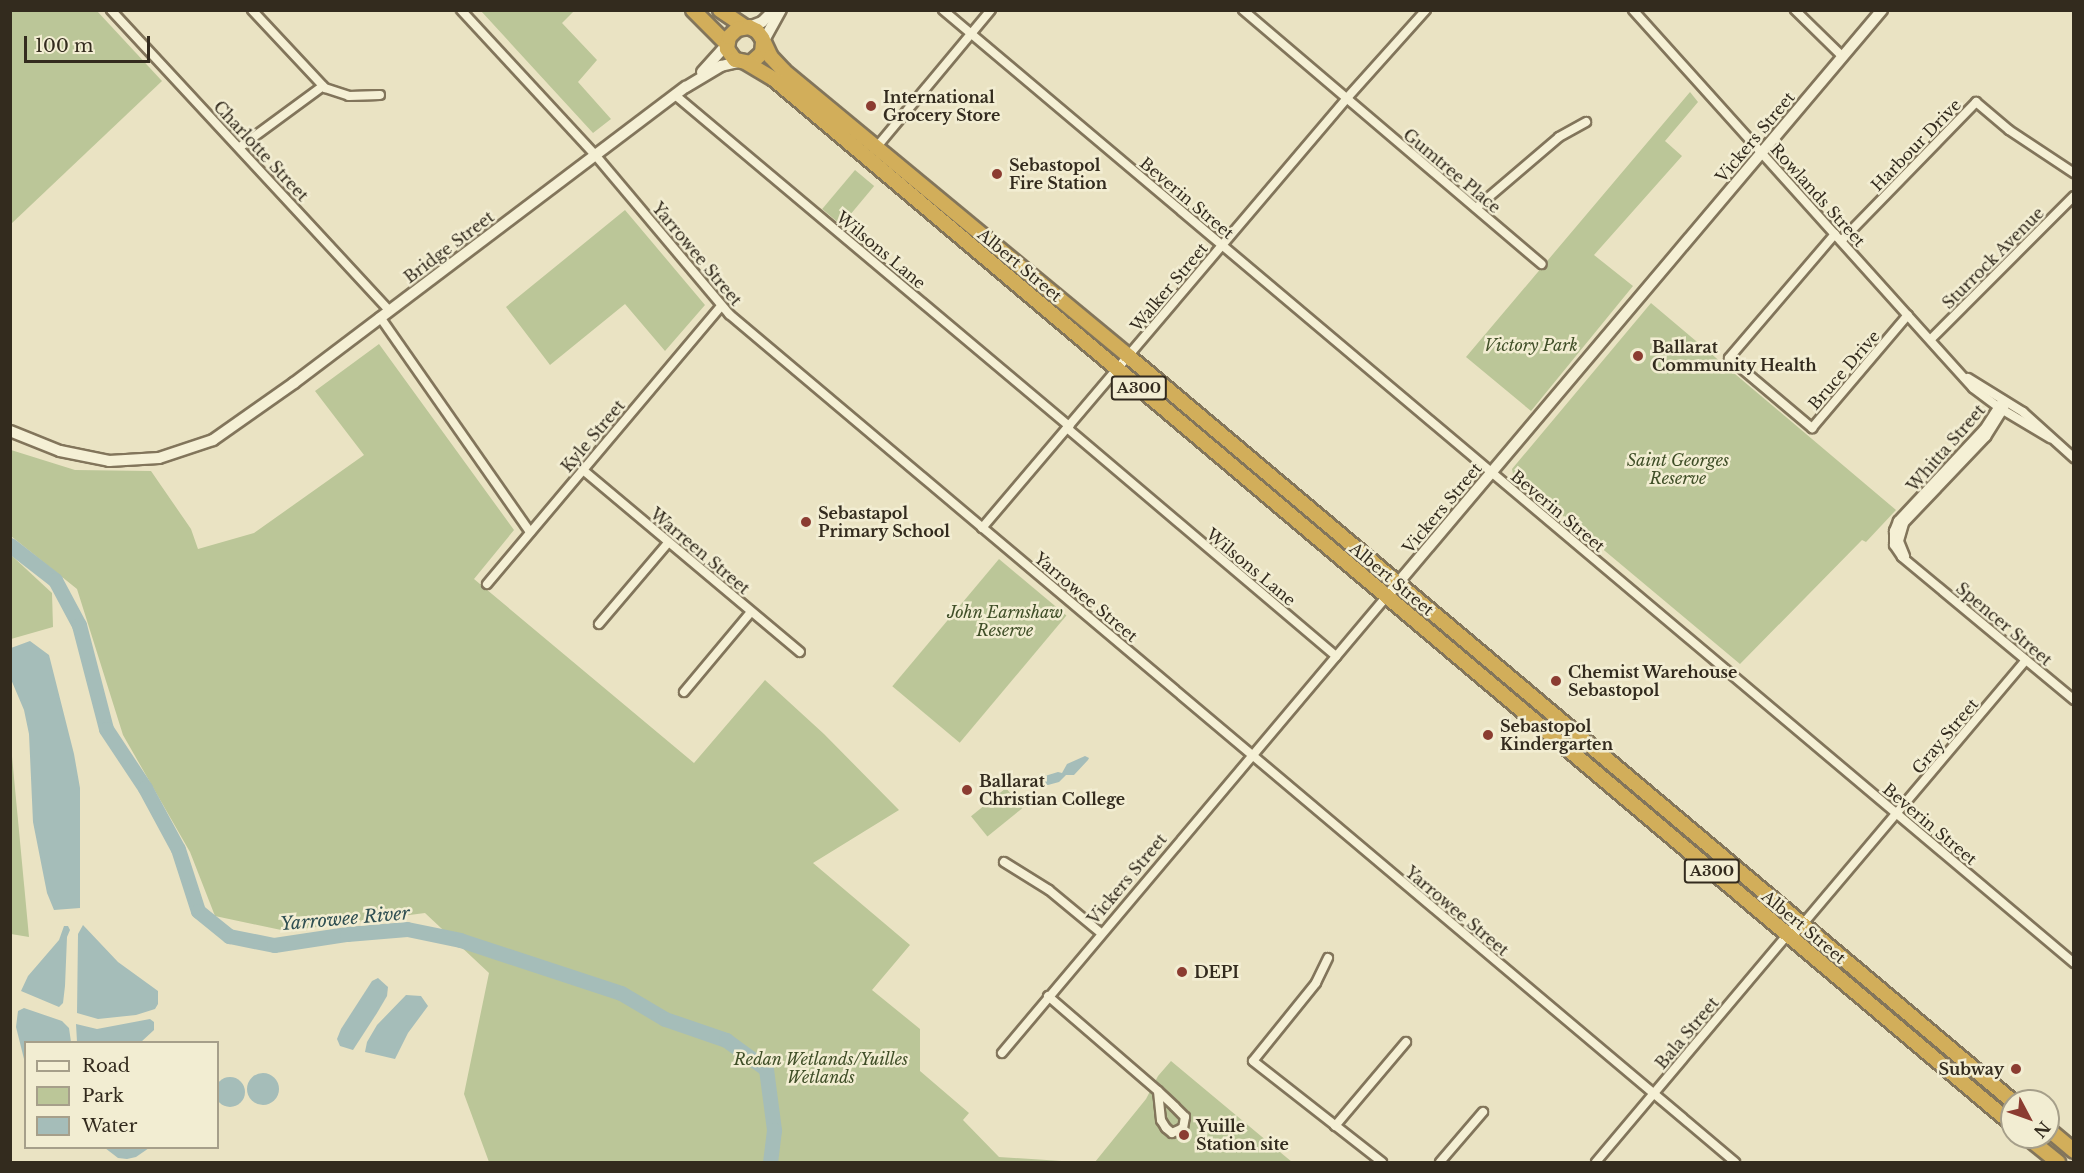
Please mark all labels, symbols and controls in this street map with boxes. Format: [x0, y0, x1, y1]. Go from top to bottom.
scale bar [27, 24, 153, 62]
text: 100 m [35, 35, 93, 57]
place label: International Grocery Store [883, 87, 1001, 125]
street label: Vickers Street [1711, 88, 1799, 186]
street label: Harbour Drive [1867, 95, 1965, 195]
street label: Charlotte Street [210, 97, 312, 205]
marker: International Grocery Store [864, 99, 878, 113]
street label: Gumtree Place [1399, 125, 1505, 217]
street label: Rowlands Street [1767, 140, 1869, 250]
street label: Beverin Street [1136, 153, 1238, 243]
place label: Sebastopol Fire Station [1009, 155, 1107, 193]
marker: Sebastopol Fire Station [990, 167, 1004, 181]
street label: Yarrowee Street [648, 199, 746, 309]
street label: Sturrock Avenue [1938, 203, 2048, 313]
street label: Bridge Street [400, 207, 498, 287]
street label: Wilsons Lane [832, 207, 930, 293]
street label: Albert Street [974, 224, 1066, 306]
street label: Walker Street [1126, 239, 1212, 335]
street label: Bruce Drive [1804, 326, 1884, 414]
park label: Victory Park [1484, 335, 1578, 355]
place label: Ballarat Community Health [1652, 337, 1817, 375]
marker: Ballarat Community Health [1629, 347, 1647, 365]
road number: A300 [1110, 376, 1168, 400]
street label: Kyle Street [557, 396, 629, 476]
street label: Whitta Street [1903, 400, 1989, 496]
park label: Saint Georges Reserve [1627, 450, 1729, 488]
street label: Vickers Street [1398, 459, 1486, 557]
street label: Beverin Street [1507, 466, 1609, 556]
place label: Sebastapol Primary School [818, 503, 951, 541]
street label: Warreen Street [647, 504, 753, 598]
marker: Sebastapol Primary School [799, 515, 813, 529]
street label: Wilsons Lane [1202, 524, 1300, 610]
street label: Albert Street [1346, 538, 1438, 620]
street label: Yarrowee Street [1031, 548, 1141, 646]
street label: Spencer Street [1952, 578, 2056, 670]
park label: John Earnshaw Reserve [947, 602, 1063, 640]
place label: Chemist Warehouse Sebastopol [1568, 662, 1738, 700]
marker: Chemist Warehouse Sebastopol [1549, 674, 1563, 688]
street label: Gray Street [1908, 694, 1982, 778]
place label: Sebastopol Kindergarten [1500, 716, 1613, 754]
marker: Sebastopol Kindergarten [1481, 728, 1495, 742]
place label: Ballarat Christian College [979, 771, 1125, 809]
street label: Beverin Street [1879, 779, 1981, 869]
marker: Ballarat Christian College [960, 783, 974, 797]
street label: Vickers Street [1083, 830, 1171, 928]
road number: A300 [1684, 859, 1740, 883]
street label: Yarrowee Street [1402, 862, 1512, 960]
street label: Albert Street [1758, 886, 1850, 968]
water label: Yarrowee River [279, 903, 411, 935]
place label: DEPI [1194, 962, 1239, 982]
marker: DEPI [1175, 965, 1189, 979]
street label: Bala Street [1651, 993, 1723, 1073]
legend [24, 1041, 219, 1149]
park label: Redan Wetlands/Yuilles Wetlands [734, 1049, 908, 1087]
text: Road [82, 1055, 130, 1077]
place label: Subway [1938, 1059, 2004, 1079]
marker: Subway [2009, 1062, 2023, 1076]
text: Park [82, 1085, 124, 1107]
north arrow [2000, 1089, 2060, 1149]
text: Water [82, 1115, 137, 1137]
place label: Yuille Station site [1196, 1116, 1289, 1154]
text: N [2030, 1117, 2055, 1142]
marker: Yuille Station site [1177, 1128, 1191, 1142]

